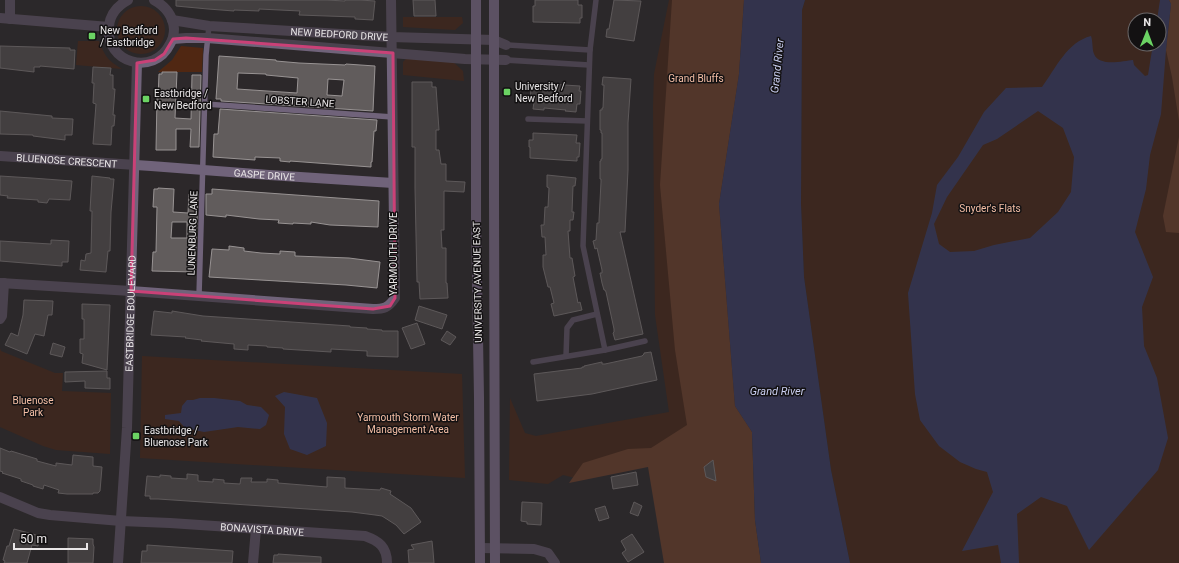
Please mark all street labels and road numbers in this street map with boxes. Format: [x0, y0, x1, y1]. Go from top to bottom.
street label: NEW BEDFORD DRIVE [290, 26, 389, 43]
street label: LOBSTER LANE [265, 94, 335, 109]
street label: BLUENOSE CRESCENT [16, 152, 118, 170]
street label: GASPE DRIVE [233, 167, 296, 183]
street label: LUNENBURG LANE [186, 190, 199, 275]
street label: YARMOUTH DRIVE [388, 212, 399, 296]
street label: UNIVERSITY AVENUE EAST [471, 221, 484, 343]
street label: EASTBRIDGE BOULEVARD [124, 255, 138, 372]
street label: BONAVISTA DRIVE [220, 521, 304, 538]

